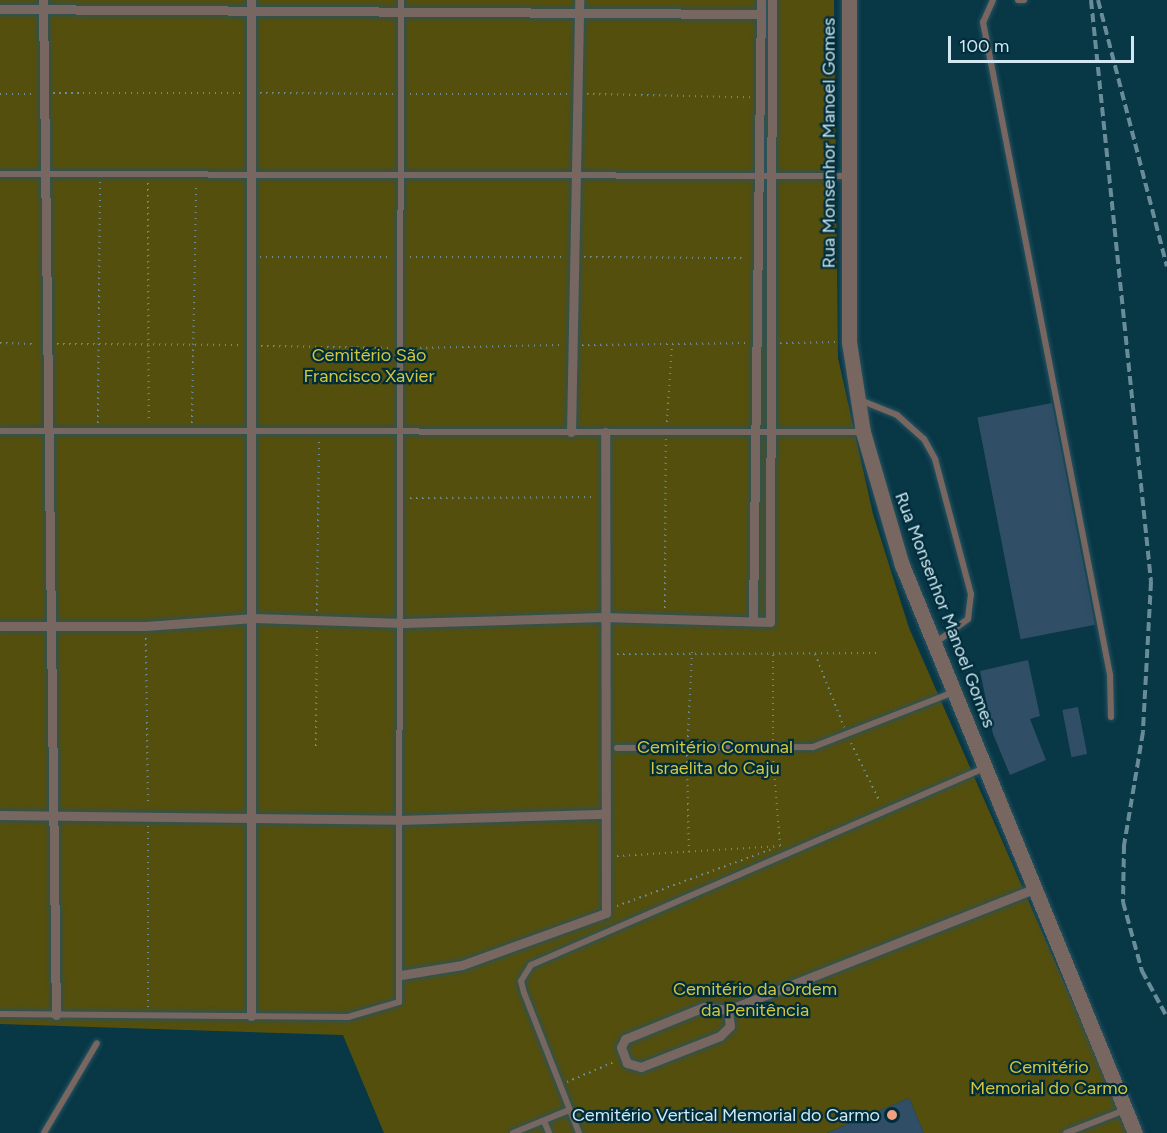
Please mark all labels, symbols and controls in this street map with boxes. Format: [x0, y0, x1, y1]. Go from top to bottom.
street label: Rua Monsenhor Manoel Gomes [818, 18, 840, 268]
scale bar [951, 24, 1137, 62]
text: 100 m [959, 35, 1009, 57]
park label: Cemitério São Francisco Xavier [304, 345, 434, 388]
street label: Rua Monsenhor Manoel Gomes [890, 489, 1000, 731]
park label: Cemitério Comunal Israelita do Caju [637, 737, 793, 780]
park label: Cemitério da Ordem da Penitência [673, 979, 837, 1022]
park label: Cemitério Memorial do Carmo [970, 1057, 1128, 1100]
place label: Cemitério Vertical Memorial do Carmo [572, 1104, 880, 1126]
marker: Cemitério Vertical Memorial do Carmo [885, 1108, 899, 1122]

